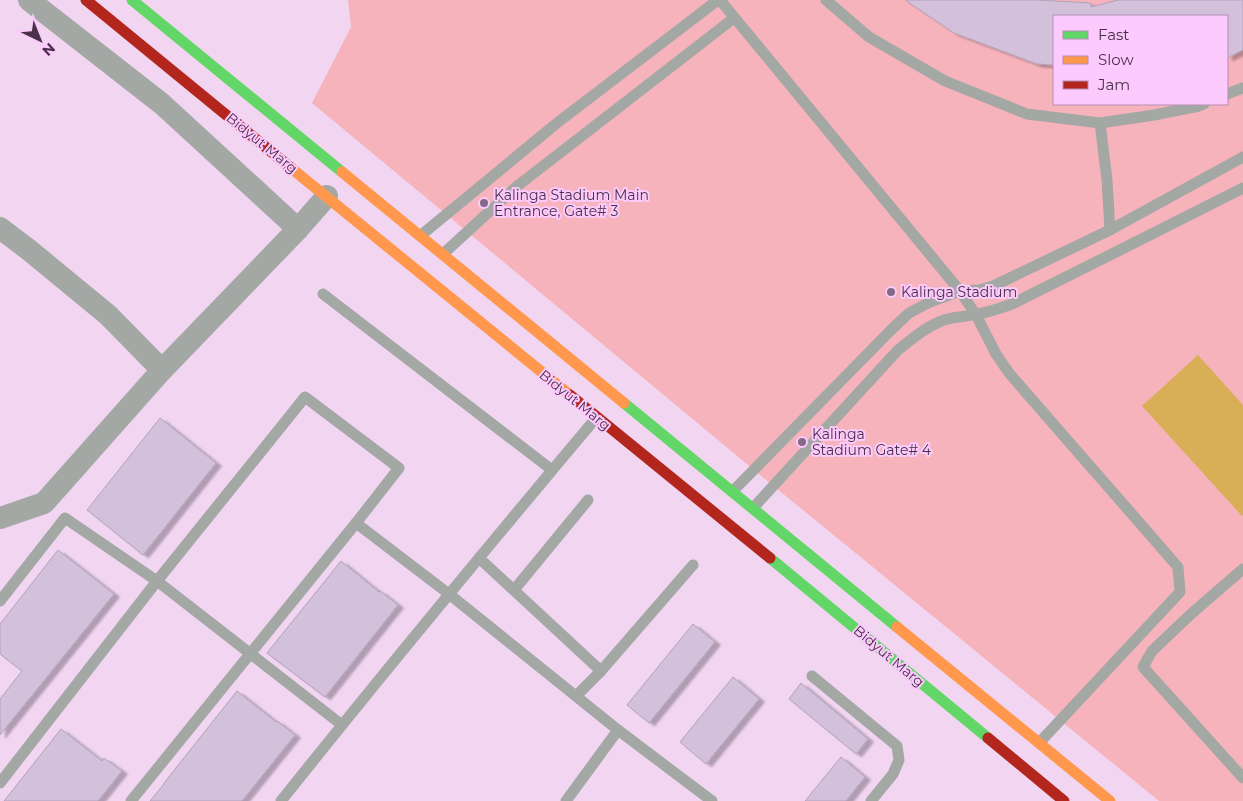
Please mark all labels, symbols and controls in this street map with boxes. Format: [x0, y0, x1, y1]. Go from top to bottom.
north arrow [15, 15, 65, 65]
legend [1053, 15, 1228, 105]
text: Fast [1098, 25, 1129, 44]
text: N [39, 39, 59, 60]
text: Slow [1098, 50, 1134, 69]
text: Jam [1097, 75, 1130, 94]
street label: Bidyut Marg [223, 109, 301, 177]
place label: Kalinga Stadium Main Entrance, Gate# 3 [494, 186, 649, 220]
marker: Kalinga Stadium Main Entrance, Gate# 3 [478, 197, 490, 209]
place label: Kalinga Stadium [901, 283, 1017, 301]
marker: Kalinga Stadium [885, 286, 897, 298]
street label: Bidyut Marg [536, 366, 614, 434]
place label: Kalinga Stadium Gate# 4 [812, 425, 932, 459]
marker: Kalinga Stadium Gate# 4 [796, 436, 808, 448]
street label: Bidyut Marg [850, 621, 928, 691]

